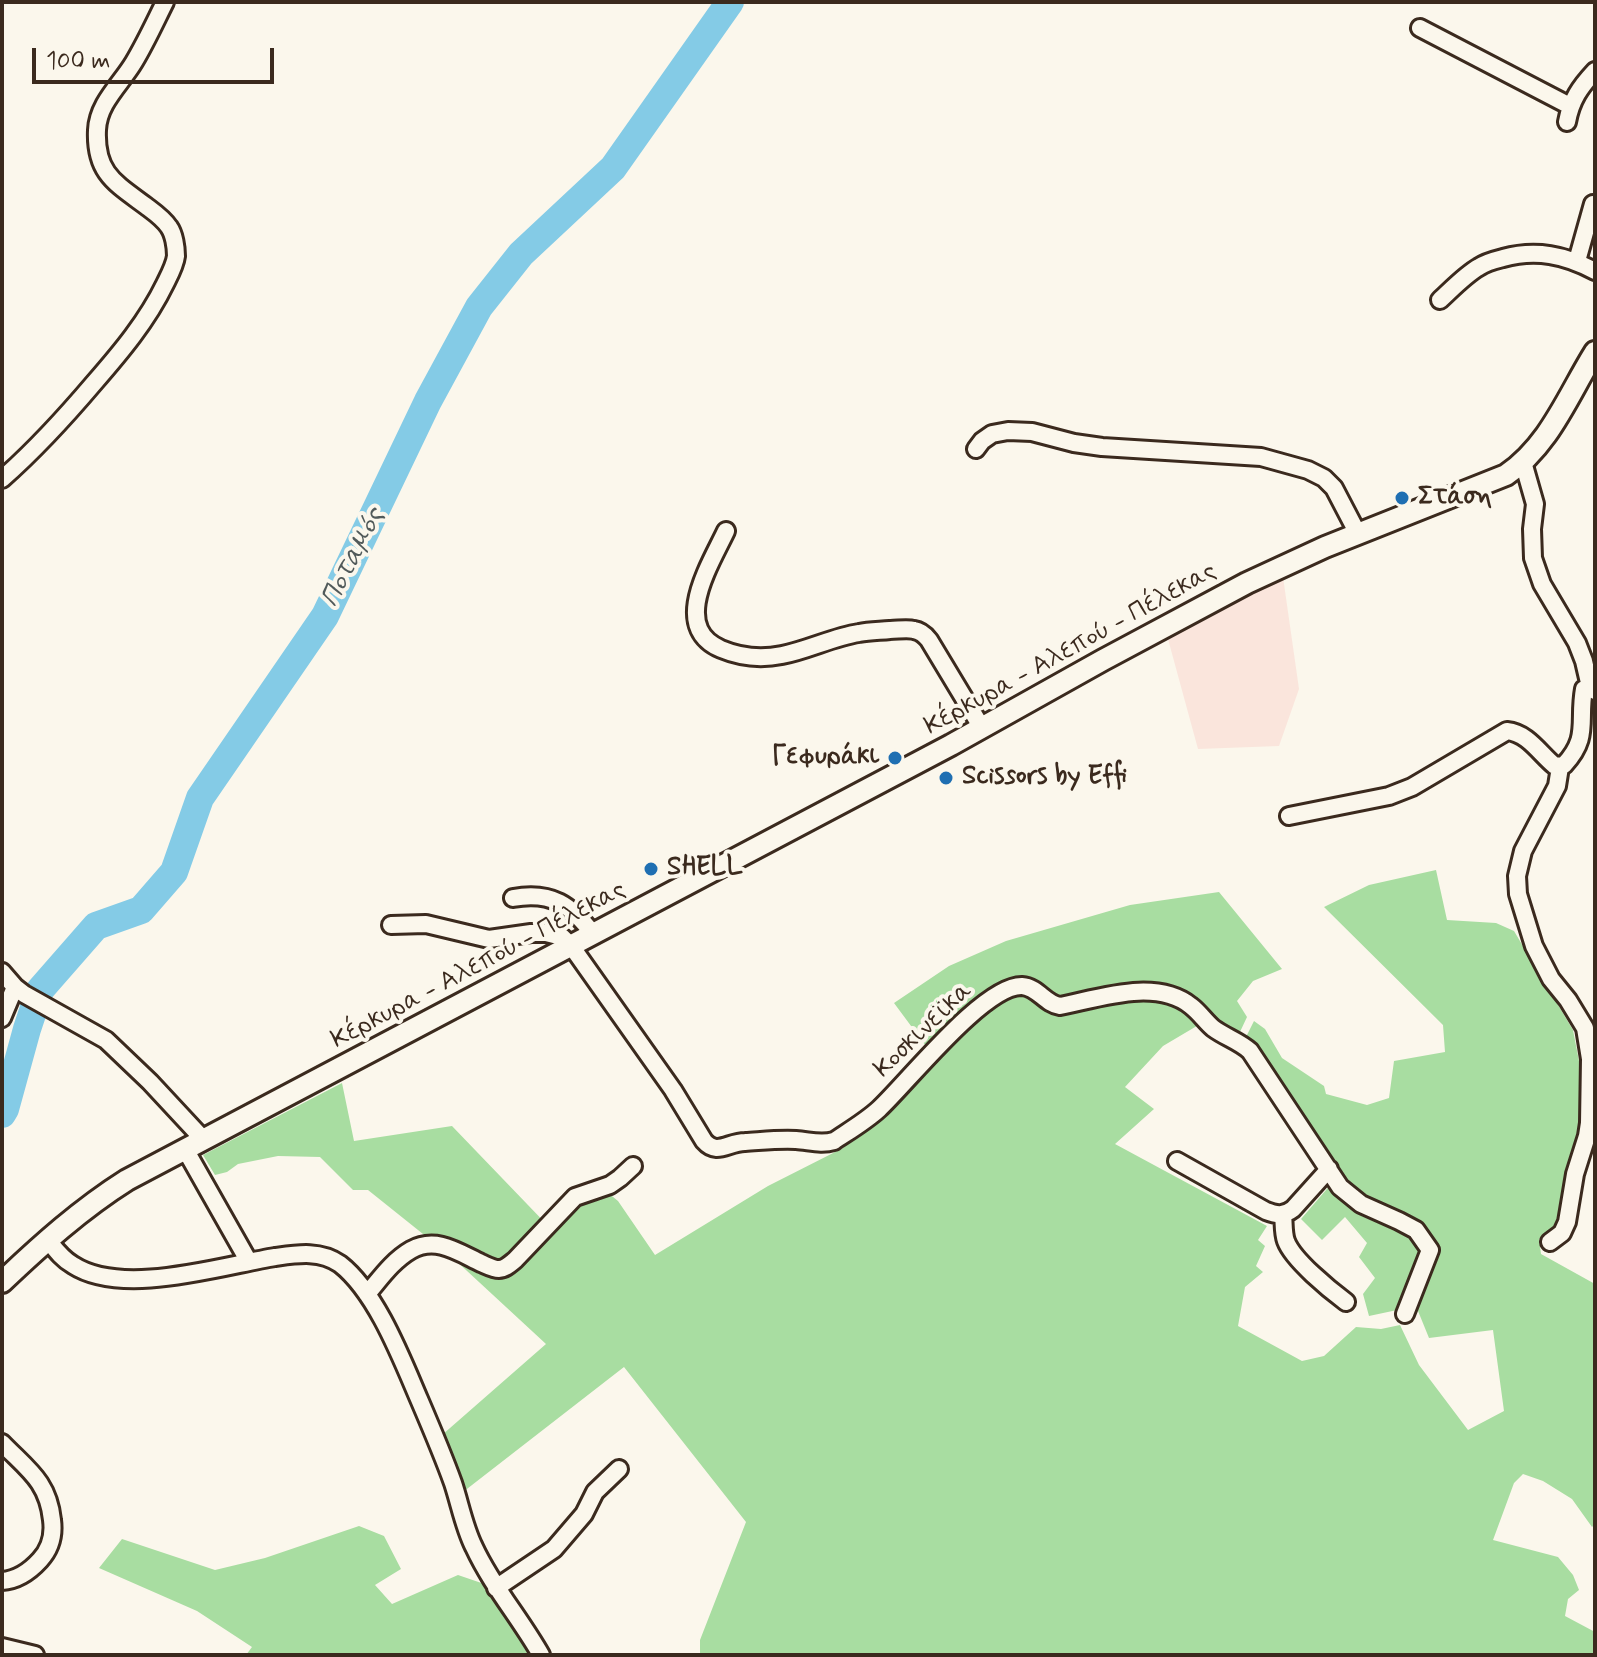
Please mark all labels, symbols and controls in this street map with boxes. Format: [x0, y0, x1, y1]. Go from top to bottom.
scale bar [36, 32, 278, 82]
text: 100 m [46, 46, 110, 77]
place label: Στάση [1418, 482, 1492, 514]
marker: Στάση [1393, 489, 1411, 507]
water label: Ποταμός [315, 503, 393, 613]
street label: Κέρκυρα - Αλεπού - Πέλεκας [920, 557, 1222, 743]
place label: Γεφυράκι [772, 742, 879, 774]
marker: Γεφυράκι [886, 749, 904, 767]
place label: Scissors by Effi [962, 762, 1127, 794]
marker: Scissors by Effi [937, 769, 955, 787]
place label: SHELL [667, 853, 743, 885]
marker: SHELL [642, 860, 660, 878]
street label: Κέρκυρα - Αλεπού - Πέλεκας [326, 875, 632, 1057]
street label: Κοσκινεϊκα [868, 977, 980, 1085]

